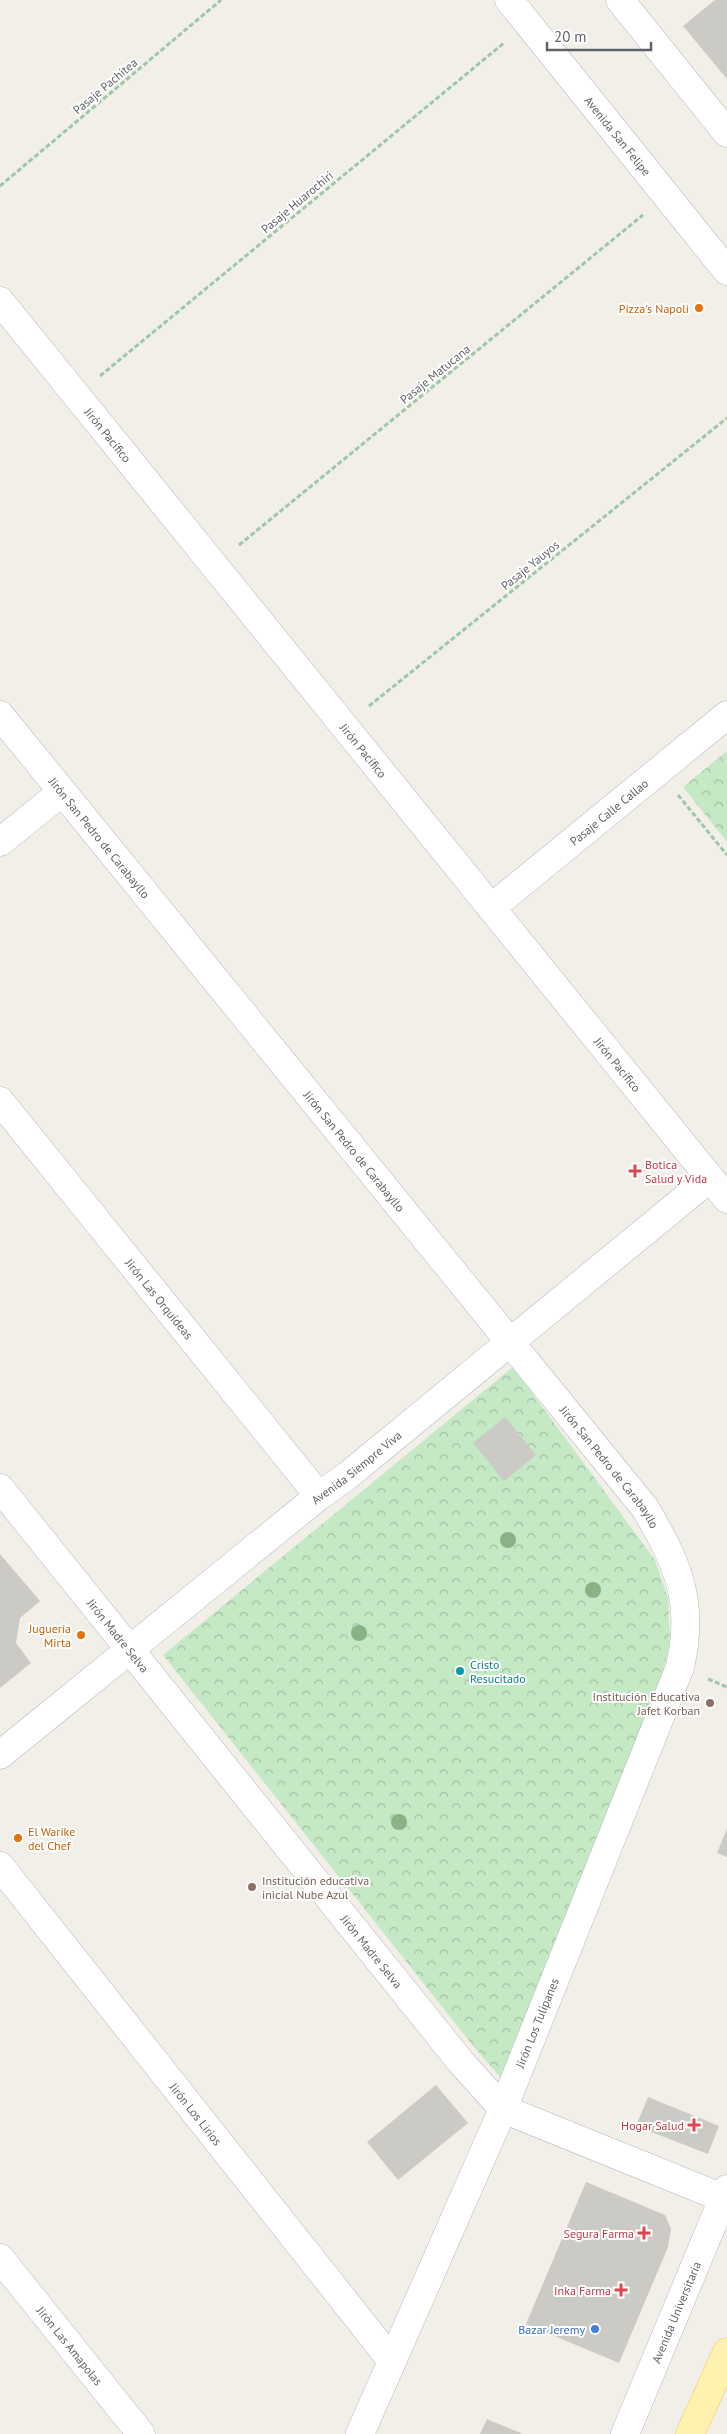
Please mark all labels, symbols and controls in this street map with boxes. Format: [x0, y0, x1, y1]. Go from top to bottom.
scale bar [547, 20, 651, 52]
text: 20 m [554, 27, 587, 46]
street label: Pasaje Pachitea [70, 55, 140, 117]
street label: Avenida San Felipe [582, 93, 654, 178]
street label: Pasaje Huarochiri [258, 168, 336, 236]
place label: Pizza's Napoli [619, 301, 689, 316]
marker: Pizza's Napoli [693, 302, 705, 314]
street label: Pasaje Matucana [397, 341, 473, 407]
street label: Jirón Pacífico [81, 404, 135, 465]
street label: Pasaje Yauyos [498, 537, 562, 593]
street label: Jirón Pacífico [336, 719, 390, 781]
street label: Jirón San Pedro de Carabayllo [45, 773, 153, 901]
street label: Pasaje Calle Callao [566, 775, 651, 848]
street label: Jirón Pacífico [591, 1033, 644, 1095]
street label: Jirón San Pedro de Carabayllo [300, 1087, 408, 1215]
place label: Botica Salud y Vida [645, 1157, 707, 1186]
marker: Botica Salud y Vida [629, 1165, 641, 1177]
street label: Jirón Las Orquídeas [122, 1254, 197, 1342]
street label: Jirón San Pedro de Carabayllo [556, 1402, 662, 1531]
street label: Avenida Siempre Viva [308, 1427, 404, 1507]
street label: Jirón Madre Selva [84, 1595, 152, 1675]
place label: Juguería Mirta [28, 1621, 71, 1650]
marker: Juguería Mirta [75, 1629, 87, 1641]
place label: Cristo Resucitado [470, 1657, 526, 1686]
marker: Cristo Resucitado [454, 1665, 466, 1677]
place label: Institución Educativa Jafet Korban [593, 1689, 700, 1718]
marker: Institución Educativa Jafet Korban [704, 1697, 716, 1709]
place label: El Warike del Chef [28, 1824, 75, 1853]
marker: El Warike del Chef [12, 1832, 24, 1844]
place label: Institución educativa inicial Nube Azul [262, 1873, 369, 1902]
marker: Institución educativa inicial Nube Azul [246, 1881, 258, 1893]
street label: Jirón Madre Selva [337, 1911, 406, 1991]
street label: Jirón Los Tulipanes [512, 1976, 562, 2071]
street label: Jirón Los Lirios [166, 2079, 226, 2148]
place label: Hogar Salud [621, 2118, 684, 2133]
marker: Hogar Salud [688, 2119, 700, 2131]
place label: Segura Farma [564, 2226, 634, 2241]
marker: Segura Farma [638, 2227, 650, 2239]
street label: Avenida Universitaria [648, 2259, 704, 2365]
place label: Inka Farma [554, 2283, 611, 2298]
marker: Inka Farma [615, 2284, 627, 2296]
street label: Jirón Las Amapolas [33, 2302, 106, 2388]
place label: Bazar Jeremy [518, 2322, 585, 2337]
marker: Bazar Jeremy [589, 2323, 601, 2335]

